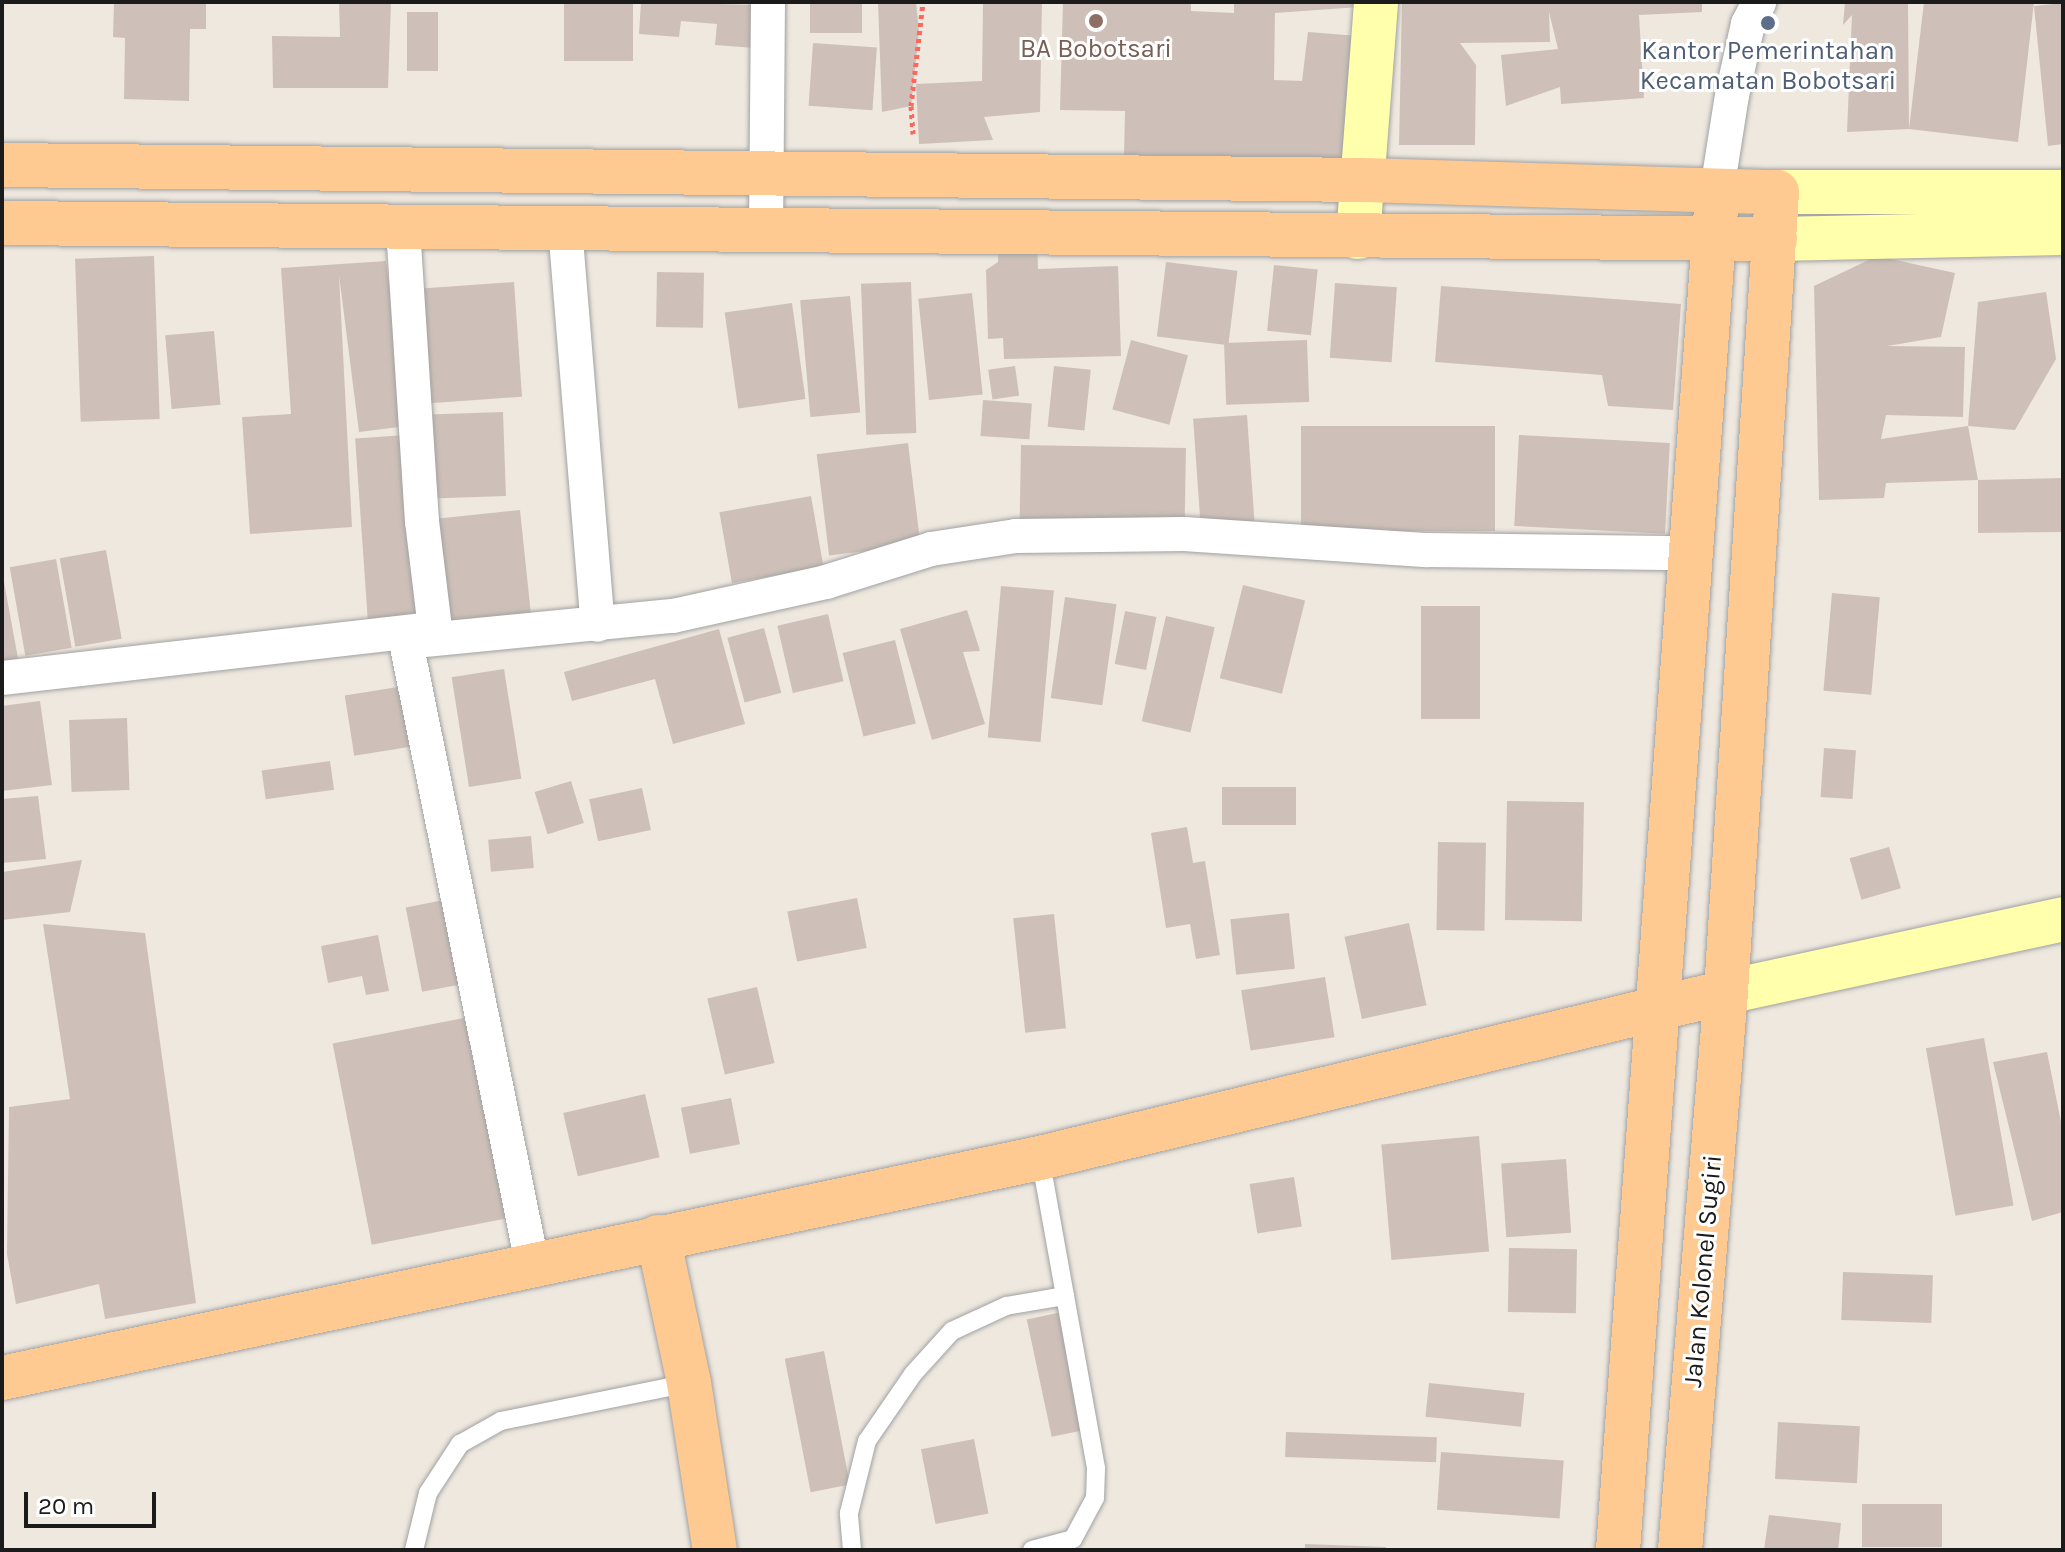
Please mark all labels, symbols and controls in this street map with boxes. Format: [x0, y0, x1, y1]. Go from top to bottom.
marker: BA Bobotsari [1087, 12, 1105, 30]
marker: Kantor Pemerintahan Kecamatan Bobotsari [1759, 14, 1777, 32]
place label: BA Bobotsari [1020, 33, 1172, 65]
place label: Kantor Pemerintahan Kecamatan Bobotsari [1640, 35, 1896, 96]
street label: Jalan Kolonel Sugiri [1677, 1153, 1729, 1389]
scale bar [28, 1476, 160, 1526]
text: 20 m [38, 1492, 94, 1520]

